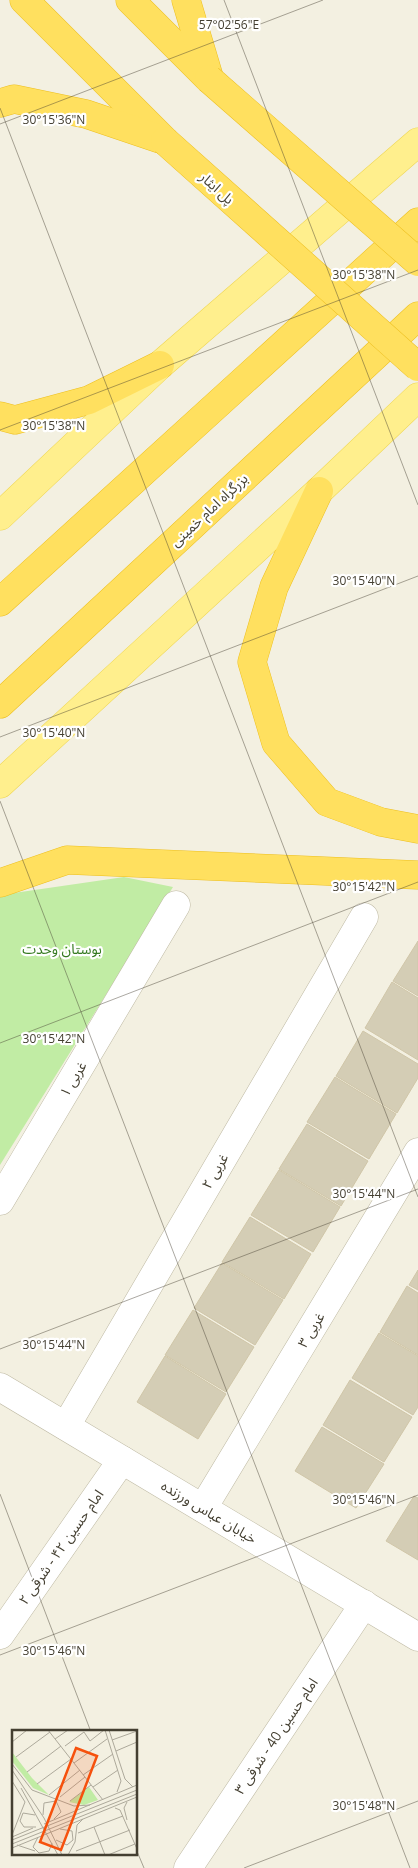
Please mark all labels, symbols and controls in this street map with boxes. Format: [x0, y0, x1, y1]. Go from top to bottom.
text: 57°02'56"E [199, 16, 259, 33]
text: 30°15'36"N [23, 111, 85, 128]
street label: پل ایثار [195, 167, 239, 209]
text: 30°15'38"N [333, 266, 395, 283]
text: 30°15'38"N [23, 417, 85, 434]
street label: بزرگراه امام خمینی [166, 469, 253, 552]
text: 30°15'40"N [333, 572, 395, 589]
text: 30°15'40"N [23, 724, 85, 741]
text: 30°15'42"N [333, 878, 395, 895]
park label: بوستان وحدت [22, 939, 102, 958]
text: 30°15'42"N [23, 1030, 85, 1047]
street label: غربی ۱ [55, 1058, 90, 1100]
street label: غربی ۲ [197, 1150, 232, 1192]
text: 30°15'44"N [333, 1185, 395, 1202]
street label: غربی ۳ [293, 1309, 328, 1351]
text: 30°15'44"N [23, 1336, 85, 1353]
street label: خیابان عباس ورزنده [158, 1476, 260, 1548]
street label: امام حسین ۴۲ - شرقی ۲ [14, 1485, 109, 1609]
text: 30°15'46"N [333, 1491, 395, 1508]
text: 30°15'46"N [23, 1642, 85, 1659]
street label: امام حسین 40 - شرقی ۳ [230, 1674, 323, 1799]
inset map [12, 1730, 138, 1856]
text: 30°15'48"N [333, 1797, 395, 1814]

